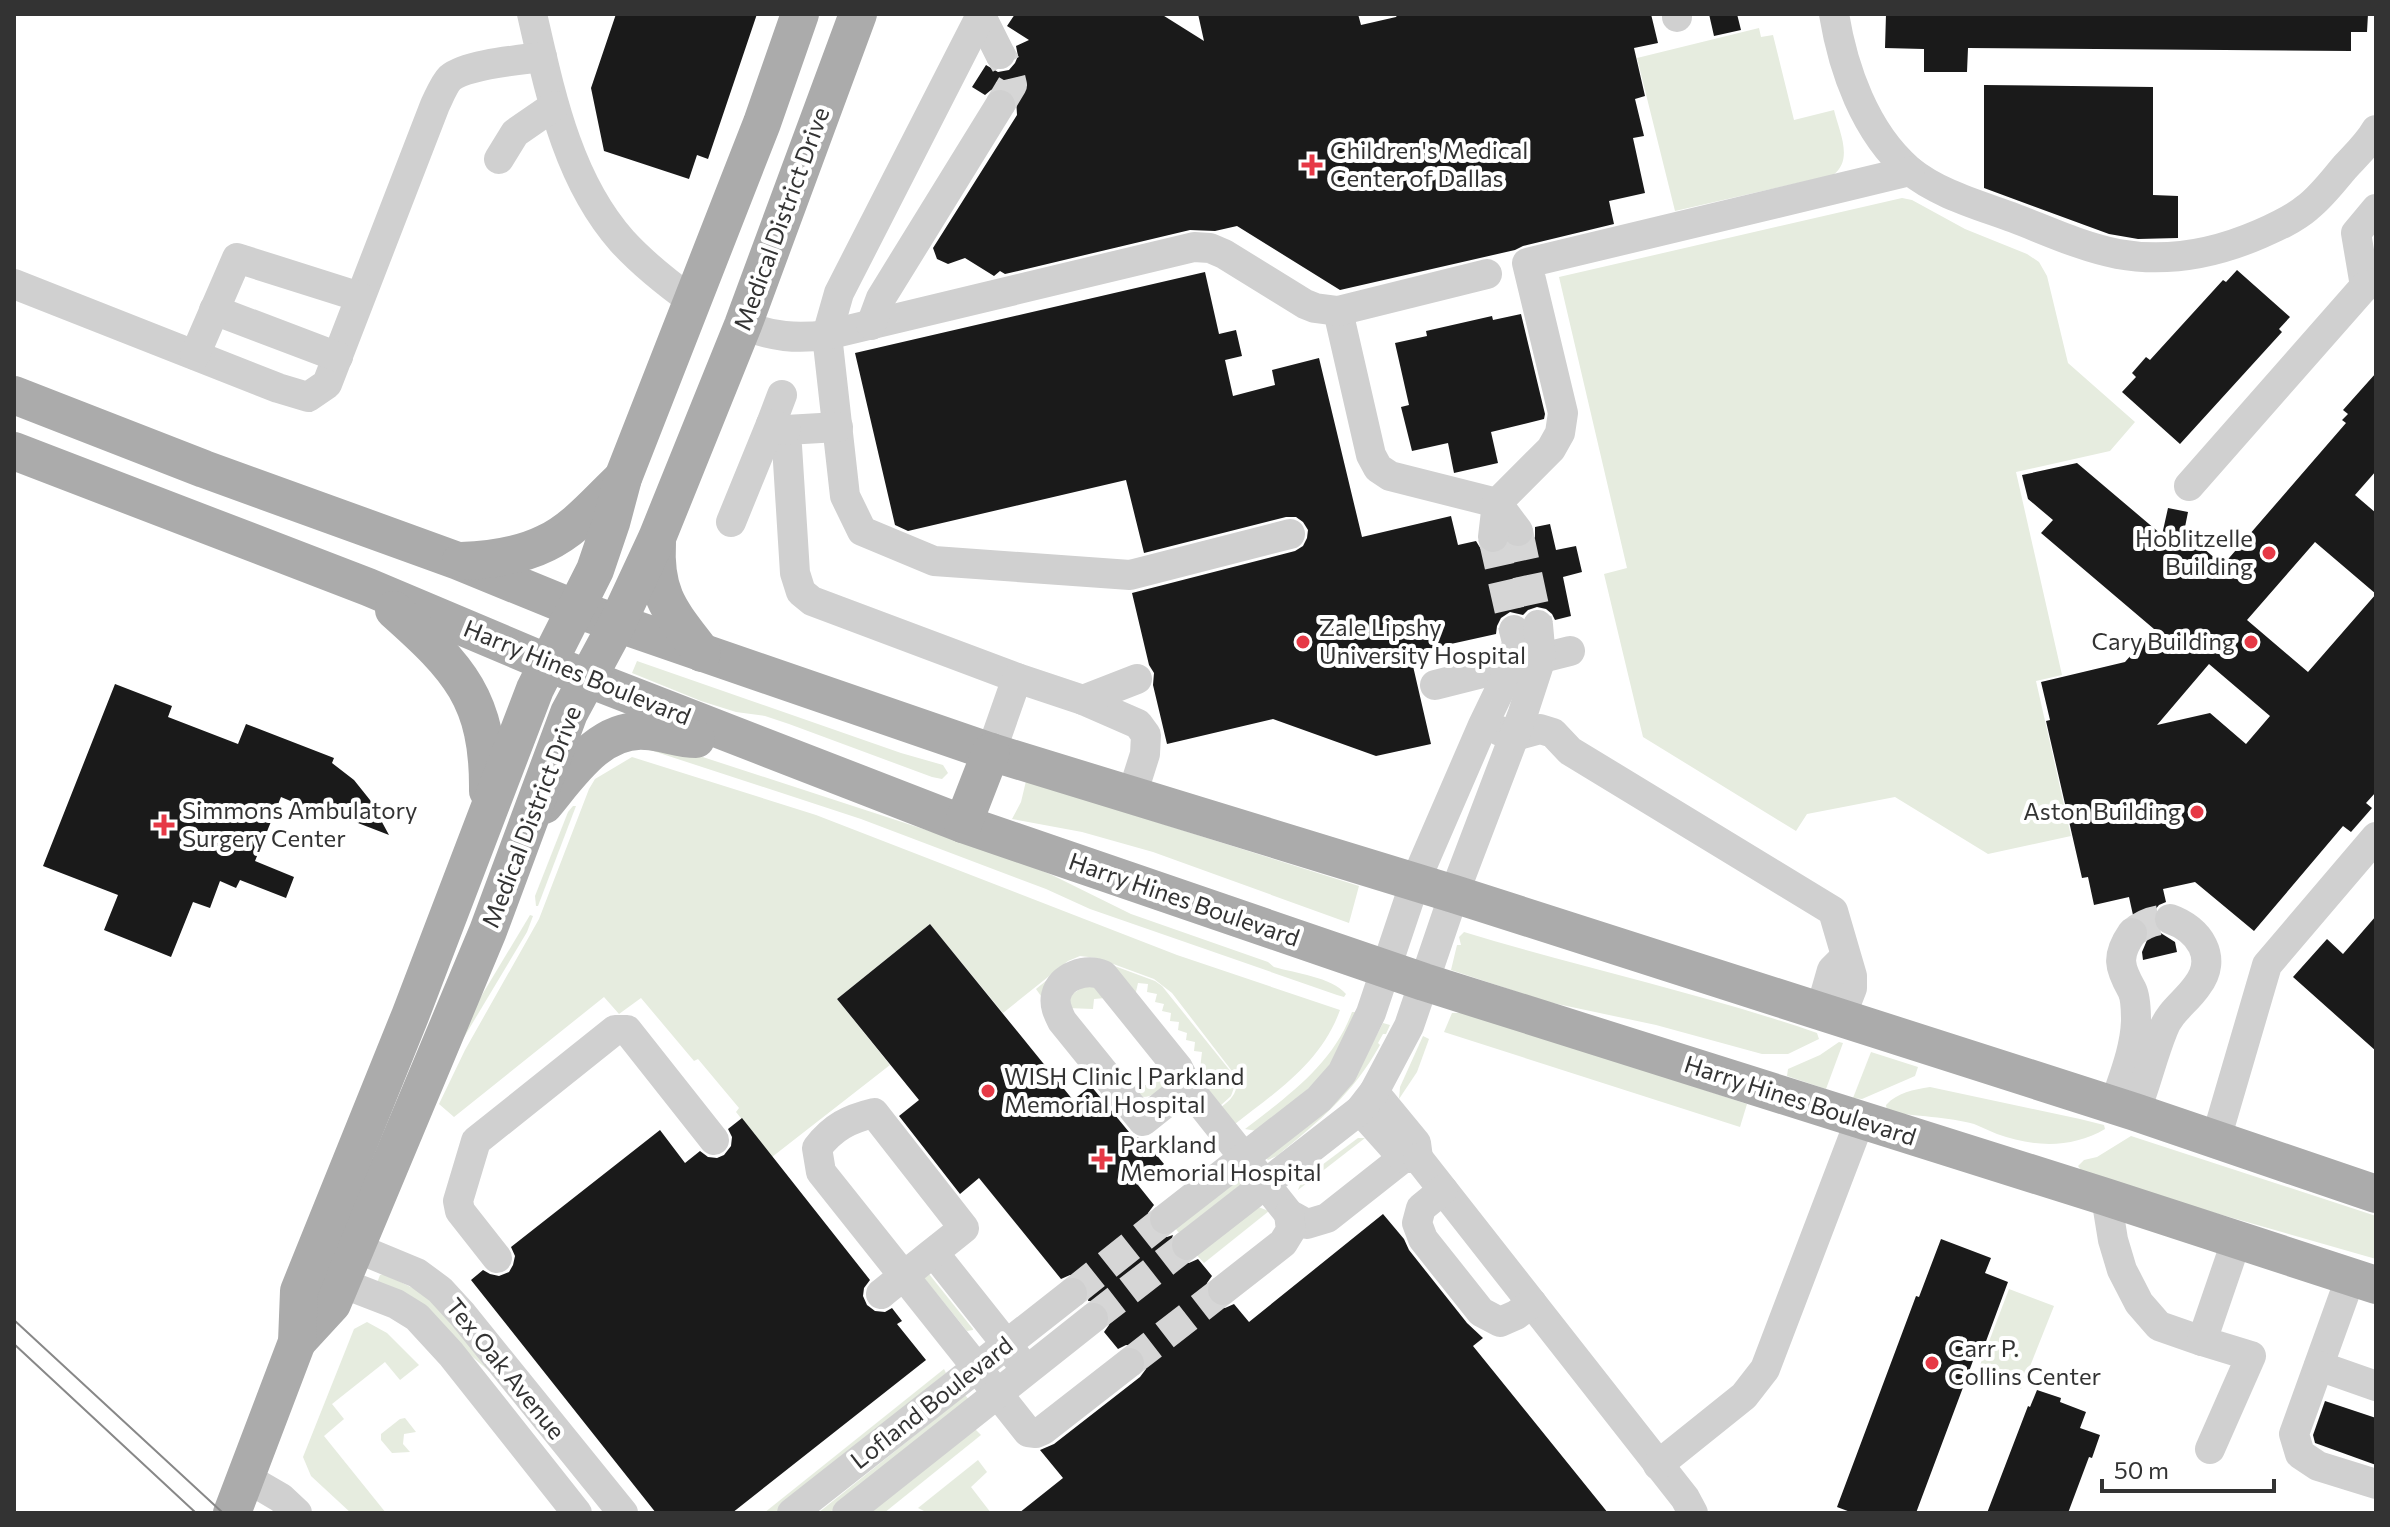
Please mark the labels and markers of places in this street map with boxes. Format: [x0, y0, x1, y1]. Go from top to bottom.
place label: Children's Medical Center of Dallas [1330, 135, 1528, 192]
marker: Children's Medical Center of Dallas [1301, 154, 1323, 176]
place label: Hoblitzelle Building [2135, 523, 2253, 580]
marker: Hoblitzelle Building [2260, 544, 2278, 562]
place label: Zale Lipshy University Hospital [1319, 612, 1526, 669]
place label: Cary Building [2091, 626, 2235, 655]
marker: Zale Lipshy University Hospital [1294, 633, 1312, 651]
marker: Cary Building [2242, 633, 2260, 651]
place label: Simmons Ambulatory Surgery Center [182, 795, 418, 852]
place label: Aston Building [2023, 796, 2181, 825]
marker: Aston Building [2188, 803, 2206, 821]
marker: Simmons Ambulatory Surgery Center [153, 814, 175, 836]
place label: WISH Clinic | Parkland Memorial Hospital [1004, 1061, 1244, 1118]
marker: WISH Clinic | Parkland Memorial Hospital [979, 1082, 997, 1100]
place label: Parkland Memorial Hospital [1120, 1129, 1322, 1186]
marker: Parkland Memorial Hospital [1091, 1148, 1113, 1170]
place label: Carr P. Collins Center [1948, 1333, 2102, 1390]
marker: Carr P. Collins Center [1923, 1354, 1941, 1372]

